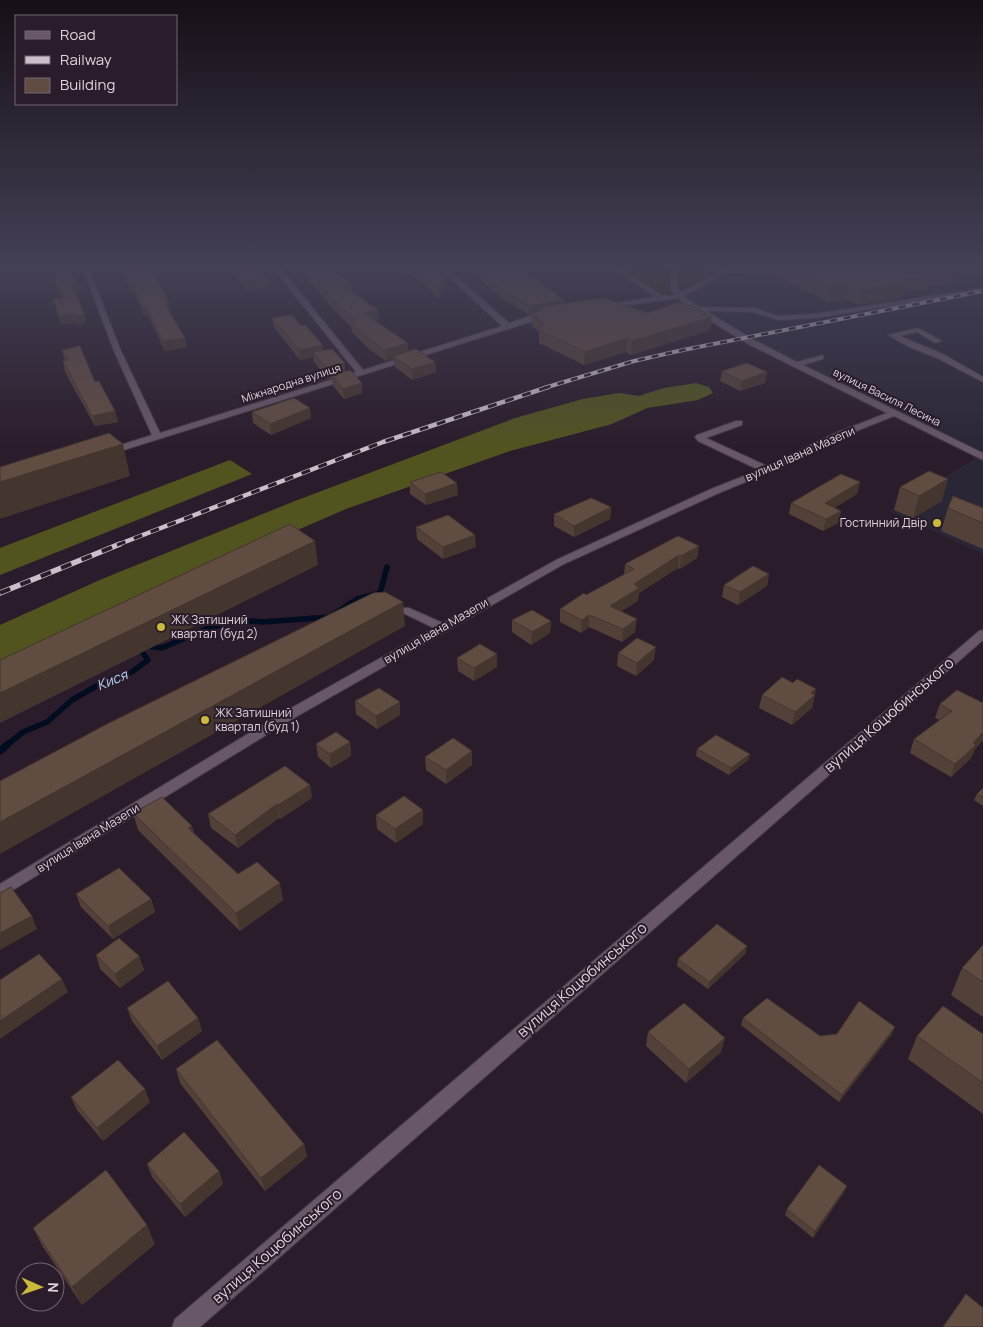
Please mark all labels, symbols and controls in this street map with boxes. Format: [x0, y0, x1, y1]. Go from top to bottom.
legend [15, 15, 178, 105]
text: Road [60, 24, 96, 45]
text: Railway [60, 49, 112, 70]
text: Building [60, 74, 115, 95]
street label: Міжнародна вулиця [239, 359, 342, 406]
street label: вулиця Василя Лесина [831, 364, 944, 429]
street label: вулиця Івана Мазепи [742, 422, 857, 485]
place label: Гостинний Двір [840, 514, 927, 531]
marker: Гостинний Двір [931, 517, 943, 529]
street label: вулиця Івана Мазепи [380, 594, 491, 667]
place label: ЖК Затишний квартал (буд 2) [171, 611, 258, 642]
marker: ЖК Затишний квартал (буд 2) [155, 621, 167, 633]
street label: вулиця Коцюбинського [819, 652, 958, 777]
water label: Кися [93, 664, 131, 694]
place label: ЖК Затишний квартал (буд 1) [215, 704, 300, 735]
marker: ЖК Затишний квартал (буд 1) [199, 714, 211, 726]
street label: вулиця Івана Мазепи [33, 799, 142, 876]
street label: вулиця Коцюбинського [512, 917, 651, 1042]
street label: вулиця Коцюбинського [207, 1183, 346, 1308]
north arrow [15, 1262, 65, 1312]
text: N [44, 1282, 63, 1293]

